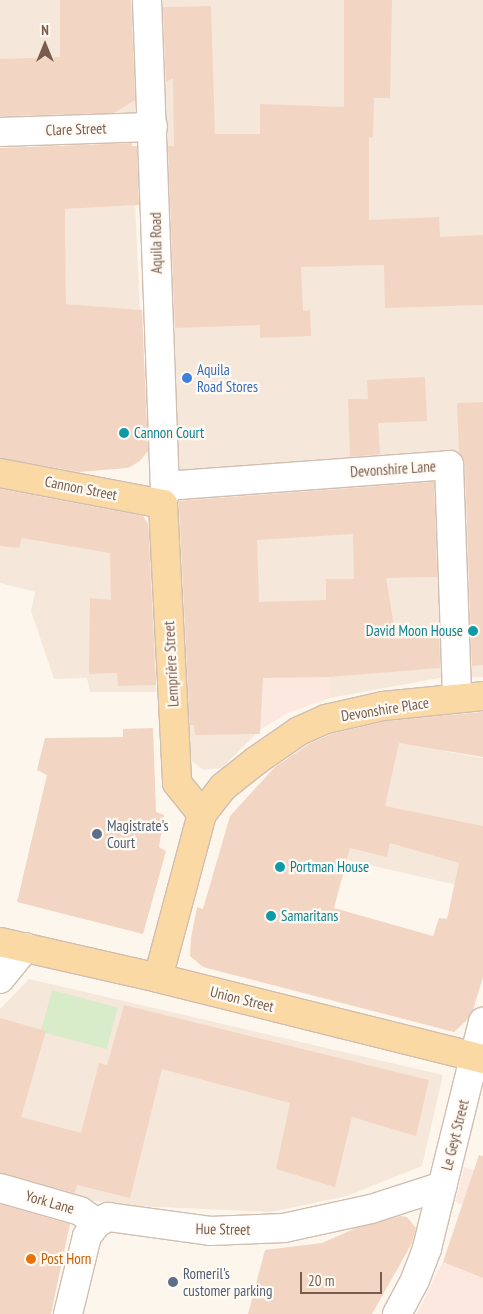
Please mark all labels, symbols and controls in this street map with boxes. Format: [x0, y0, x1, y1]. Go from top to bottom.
north arrow [20, 20, 70, 70]
text: N [41, 21, 49, 39]
street label: Clare Street [45, 119, 107, 139]
street label: Aquila Road [146, 212, 166, 274]
place label: Aquila Road Stores [197, 360, 258, 395]
marker: Aquila Road Stores [181, 372, 193, 384]
place label: Cannon Court [134, 424, 204, 442]
marker: Cannon Court [118, 427, 130, 439]
street label: Devonshire Lane [350, 457, 436, 481]
street label: Cannon Street [43, 472, 119, 504]
street label: Lemprière Street [160, 621, 182, 707]
place label: David Moon House [366, 622, 463, 640]
marker: David Moon House [467, 625, 479, 637]
street label: Devonshire Place [340, 693, 430, 725]
place label: Magistrate's Court [107, 816, 169, 851]
marker: Magistrate's Court [91, 828, 103, 840]
place label: Portman House [290, 858, 369, 876]
marker: Portman House [274, 861, 286, 873]
place label: Samaritans [281, 907, 338, 925]
marker: Samaritans [265, 910, 277, 922]
street label: Union Street [208, 982, 276, 1016]
street label: Le Geyt Street [438, 1098, 472, 1172]
street label: York Lane [23, 1186, 77, 1218]
street label: Hue Street [195, 1220, 251, 1238]
place label: Post Horn [41, 1250, 91, 1268]
marker: Post Horn [25, 1253, 37, 1265]
scale bar [303, 1262, 386, 1294]
place label: Romeril's customer parking [183, 1264, 272, 1299]
text: 20 m [308, 1271, 334, 1290]
marker: Romeril's customer parking [167, 1276, 179, 1288]

